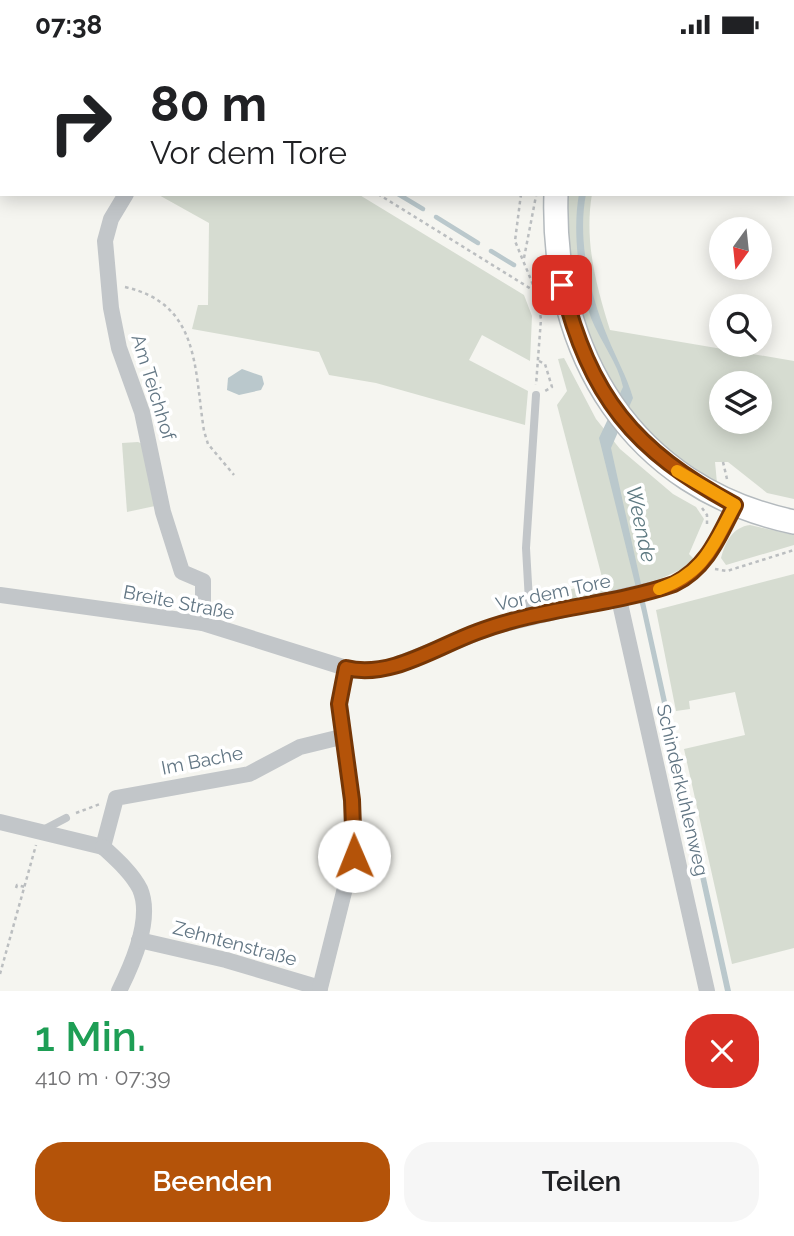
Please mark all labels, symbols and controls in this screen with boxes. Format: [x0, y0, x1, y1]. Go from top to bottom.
text: 07:38 [35, 10, 102, 40]
text: 80 m [150, 75, 267, 132]
icon: right [35, 77, 126, 168]
text: Vor dem Tore [150, 134, 347, 171]
north arrow [709, 217, 772, 280]
map controls [709, 217, 772, 434]
pin [532, 255, 592, 315]
icon: arrive [543, 266, 581, 304]
button: search [709, 294, 772, 357]
street label: Am Teichhof [127, 331, 181, 443]
button: layers [709, 371, 772, 434]
water label: Weende [621, 483, 662, 564]
street label: Vor dem Tore [493, 569, 613, 615]
street label: Breite Straße [122, 580, 236, 624]
street label: Schinderkuhlenweg [653, 702, 713, 878]
street label: Im Bache [159, 741, 245, 779]
position arrow [317, 819, 391, 893]
street label: Zehntenstraße [171, 916, 299, 970]
text: 1 Min. [35, 1012, 146, 1061]
button: close [685, 1014, 759, 1088]
text: 410 m · 07:39 [35, 1063, 171, 1090]
button: Beenden [35, 1142, 390, 1222]
button: Teilen [404, 1142, 759, 1222]

